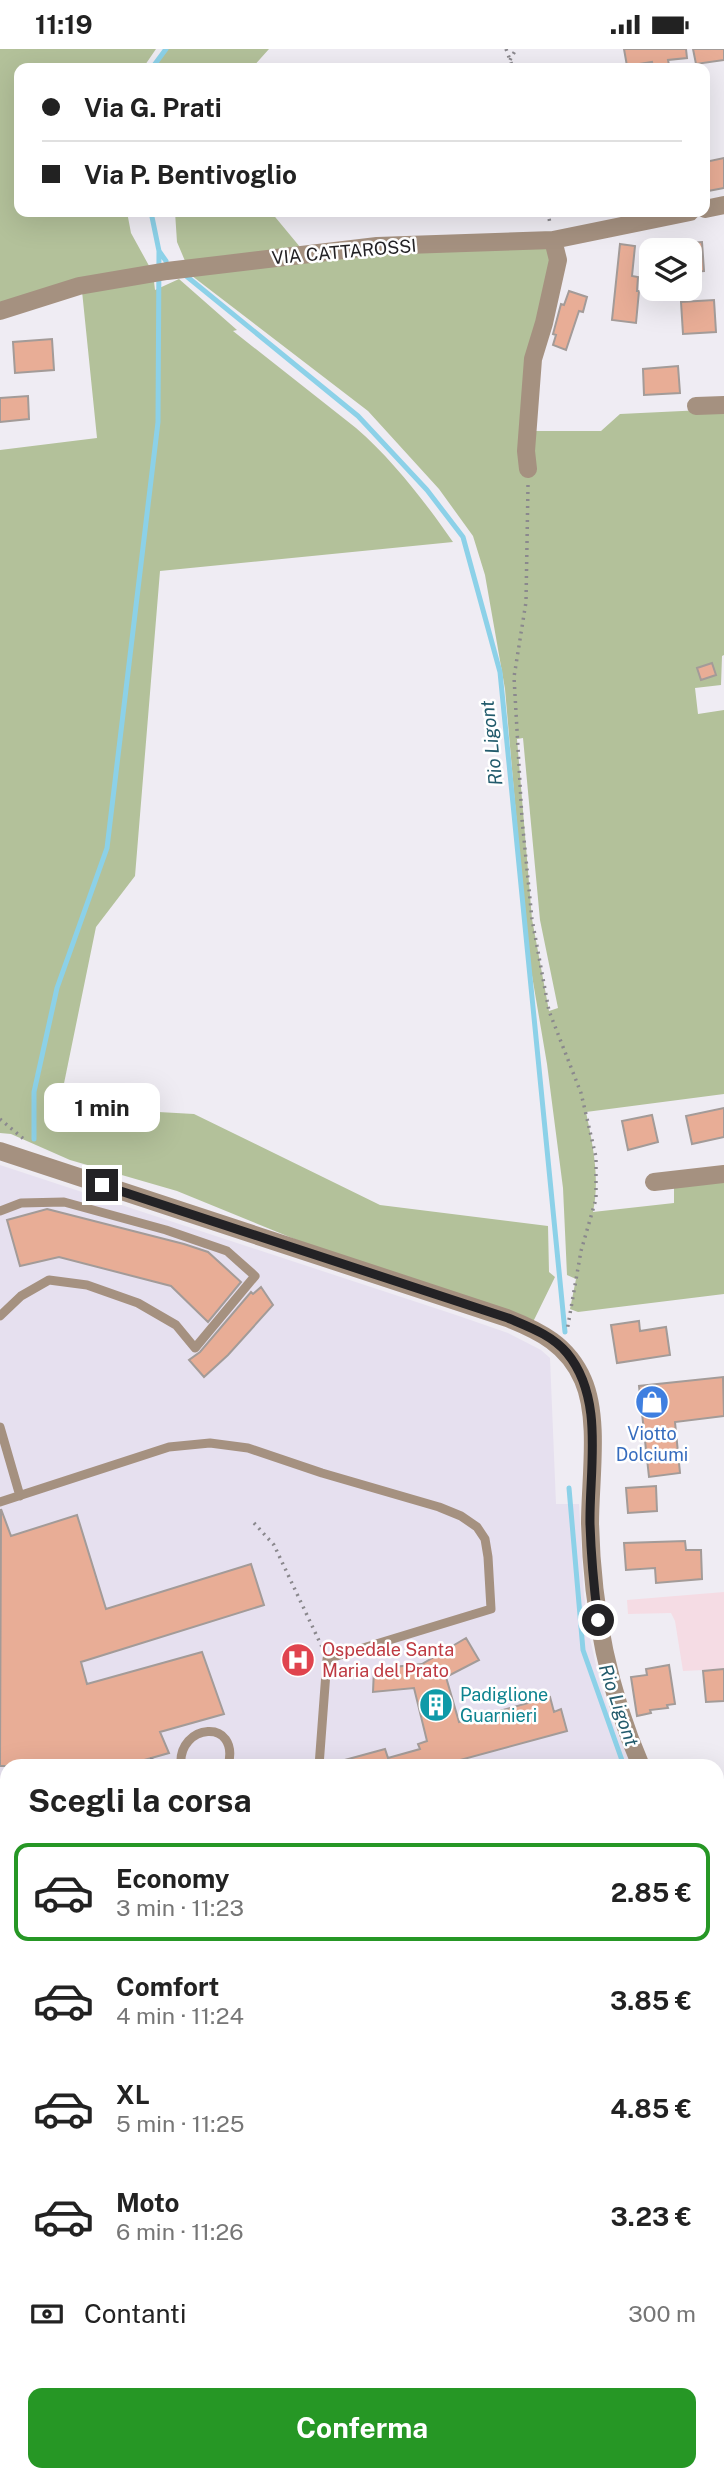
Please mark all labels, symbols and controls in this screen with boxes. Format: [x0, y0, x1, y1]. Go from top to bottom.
text: 11:19 [35, 9, 93, 40]
text: Via G. Prati [84, 92, 222, 123]
text: Via P. Bentivoglio [84, 159, 297, 190]
street label: VIA CATTAROSSI [271, 235, 417, 268]
map controls [639, 238, 702, 301]
button: layers [639, 238, 702, 301]
water label: Rio Ligont [476, 699, 506, 787]
callout: 1 min [44, 1083, 160, 1133]
text: 1 min [74, 1094, 130, 1121]
route end [86, 1169, 118, 1201]
shop icon: Viotto Dolciumi [633, 1383, 671, 1421]
place label: Viotto Dolciumi [616, 1423, 688, 1465]
route start [582, 1604, 614, 1636]
place label: Ospedale Santa Maria del Prato [322, 1639, 454, 1681]
hospital icon: Ospedale Santa Maria del Prato [279, 1641, 317, 1679]
water label: Rio Ligont [595, 1661, 643, 1749]
place label: Padiglione Guarnieri [460, 1684, 548, 1726]
building icon: Padiglione Guarnieri [417, 1686, 455, 1724]
text: Scegli la corsa [28, 1782, 252, 1819]
icon: car [32, 1861, 95, 1924]
text: Economy [116, 1863, 229, 1894]
text: 2.85 € [611, 1877, 692, 1908]
text: 3 min · 11:23 [116, 1894, 244, 1921]
icon: car [32, 1969, 95, 2032]
text: Comfort [116, 1971, 219, 2002]
text: 3.85 € [610, 1985, 692, 2016]
text: 4 min · 11:24 [116, 2002, 244, 2029]
icon: car [32, 2077, 95, 2140]
text: XL [116, 2079, 150, 2110]
text: 4.85 € [610, 2093, 692, 2124]
text: 5 min · 11:25 [116, 2110, 244, 2137]
icon: car [32, 2185, 95, 2248]
text: Moto [116, 2187, 179, 2218]
text: 3.23 € [611, 2201, 692, 2232]
text: 6 min · 11:26 [116, 2218, 244, 2245]
icon: cash [28, 2295, 66, 2333]
text: Contanti [84, 2298, 186, 2329]
text: 300 m [628, 2300, 696, 2327]
button: Conferma [28, 2388, 696, 2468]

